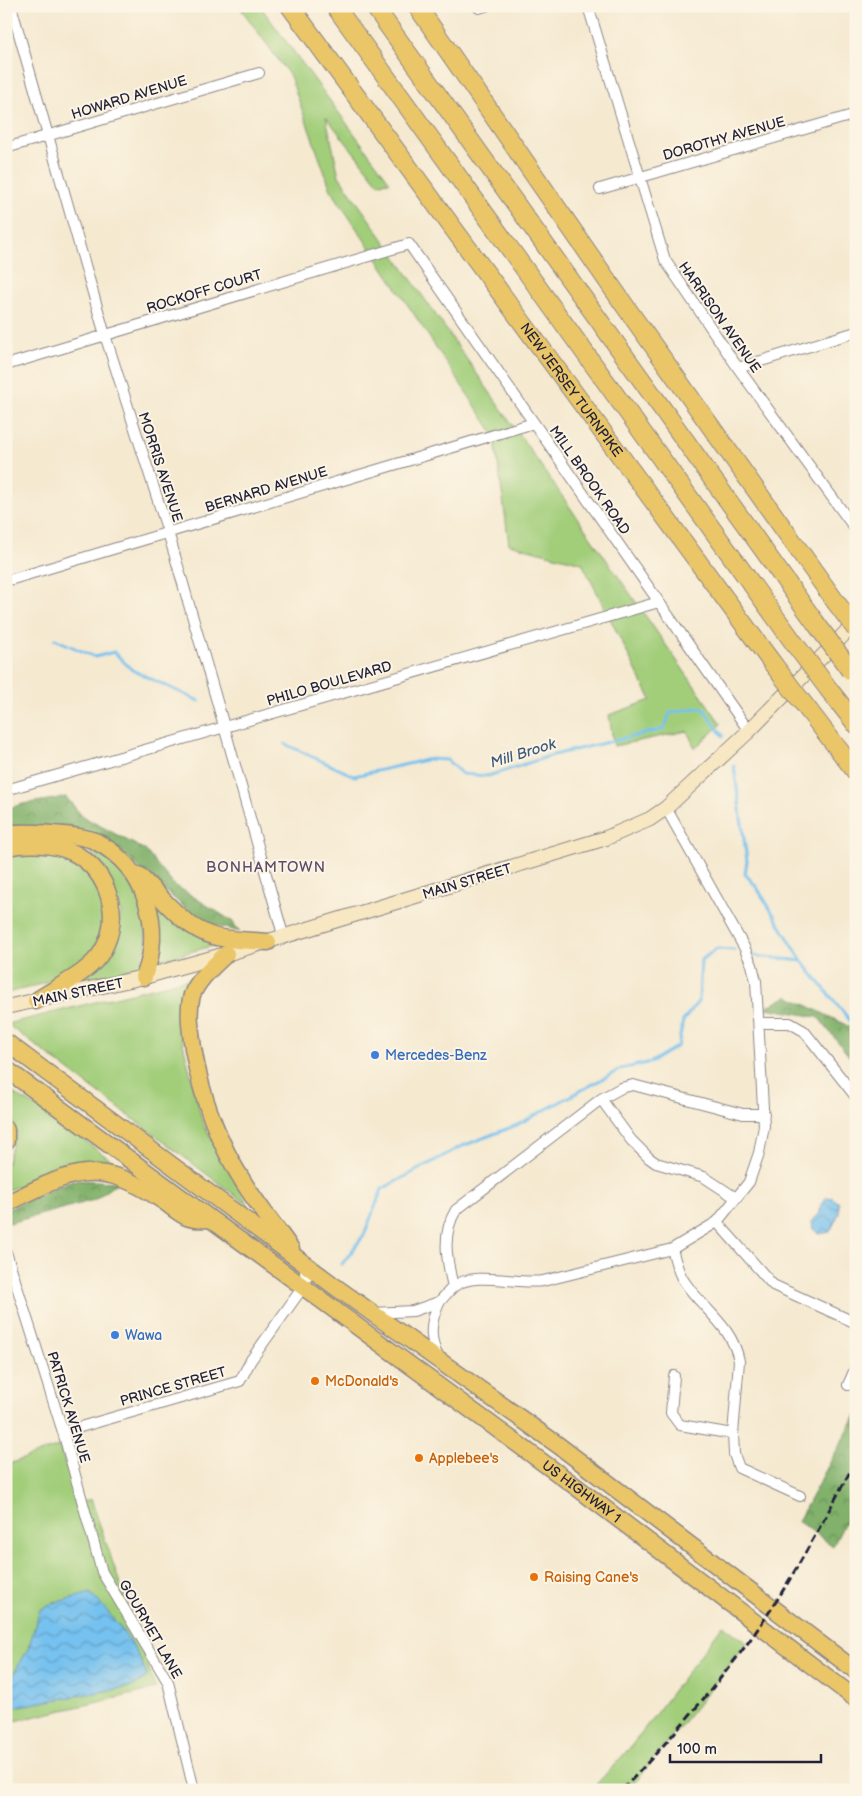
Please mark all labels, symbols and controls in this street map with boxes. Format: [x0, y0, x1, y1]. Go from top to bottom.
street label: HOWARD AVENUE [69, 72, 189, 123]
street label: DOROTHY AVENUE [661, 113, 787, 164]
street label: HARRISON AVENUE [675, 258, 764, 376]
street label: ROCKOFF COURT [144, 266, 264, 317]
street label: NEW JERSEY TURNPIKE [516, 320, 626, 460]
street label: MORRIS AVENUE [135, 410, 186, 524]
street label: MILL BROOK ROAD [546, 423, 633, 538]
street label: BERNARD AVENUE [203, 463, 329, 516]
street label: PHILO BOULEVARD [265, 657, 394, 709]
water label: Mill Brook [488, 734, 559, 772]
district label: BONHAMTOWN [206, 858, 326, 877]
street label: MAIN STREET [420, 860, 514, 903]
street label: MAIN STREET [31, 974, 126, 1010]
place label: Mercedes-Benz [385, 1047, 487, 1064]
marker: Mercedes-Benz [369, 1049, 381, 1061]
place label: Wawa [125, 1327, 162, 1344]
marker: Wawa [109, 1329, 121, 1341]
street label: PATRICK AVENUE [43, 1349, 94, 1465]
street label: PRINCE STREET [118, 1363, 229, 1410]
place label: McDonald's [325, 1373, 399, 1390]
marker: McDonald's [309, 1375, 321, 1387]
place label: Applebee's [429, 1450, 499, 1467]
marker: Applebee's [413, 1452, 425, 1464]
street label: US HIGHWAY 1 [539, 1457, 624, 1527]
place label: Raising Cane's [544, 1569, 638, 1586]
marker: Raising Cane's [528, 1571, 540, 1583]
street label: GOURMET LANE [115, 1577, 186, 1682]
scale bar [670, 1731, 821, 1763]
text: 100 m [677, 1740, 717, 1759]

